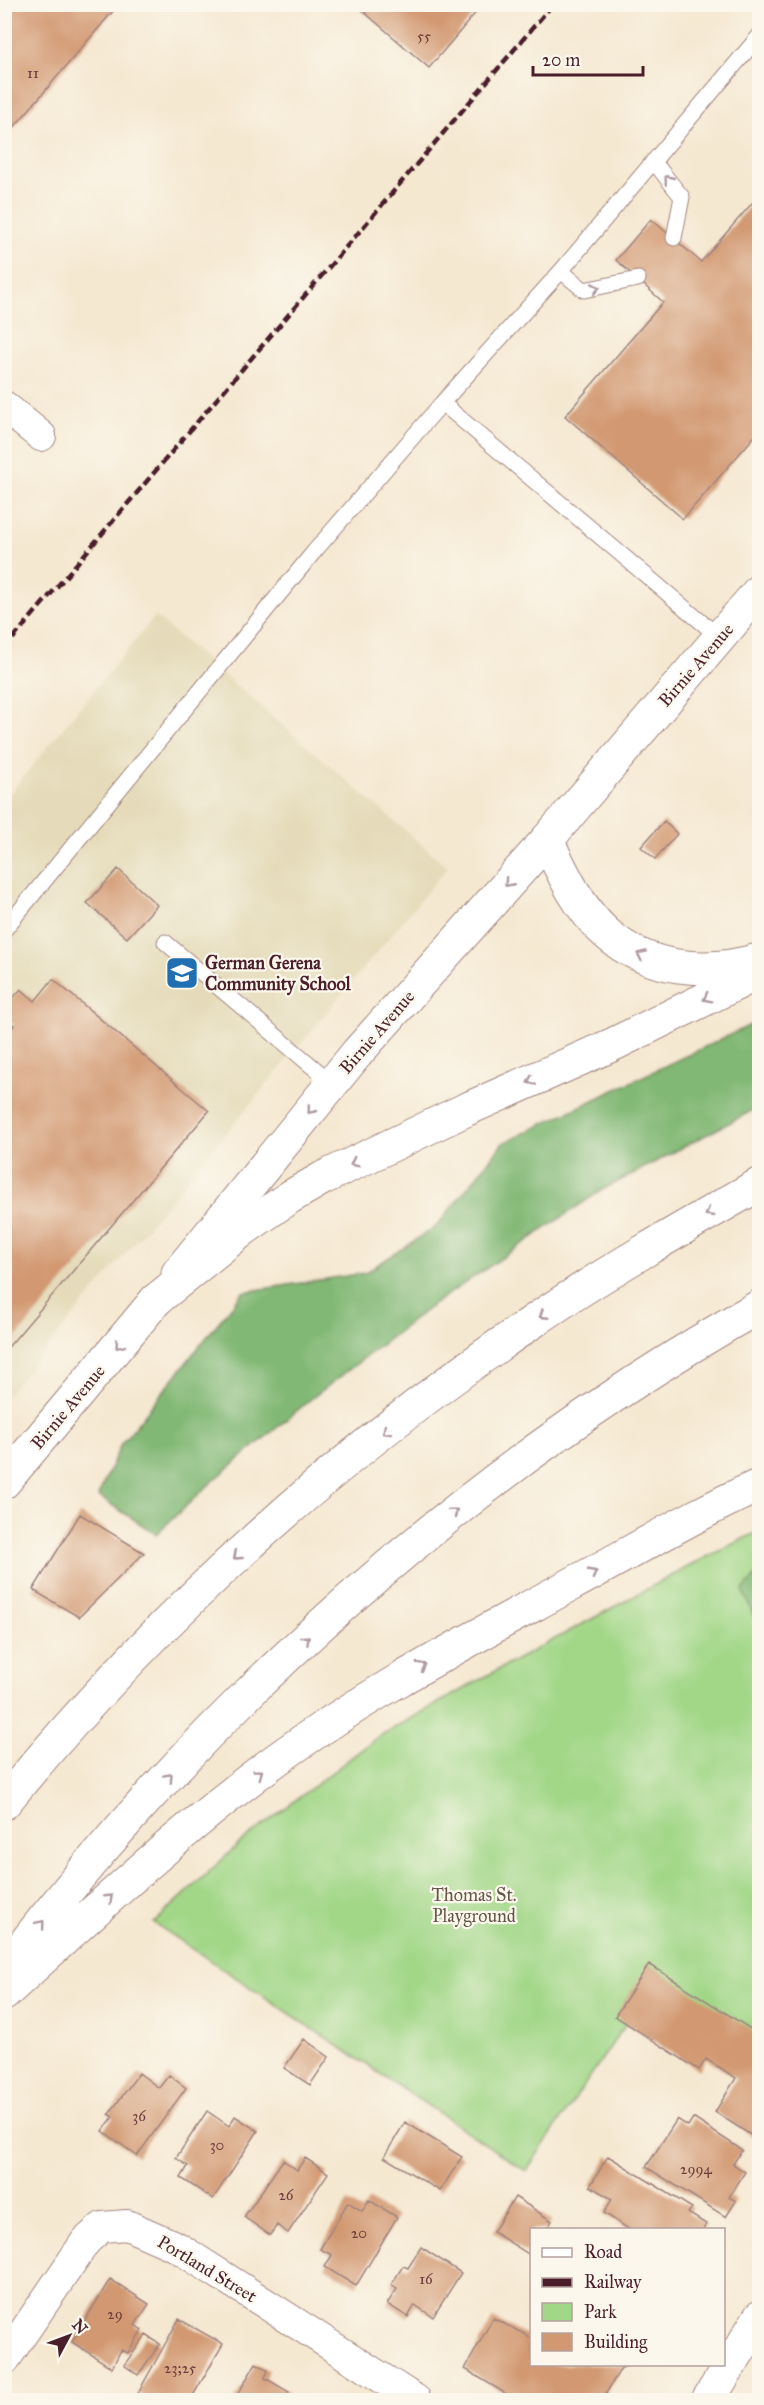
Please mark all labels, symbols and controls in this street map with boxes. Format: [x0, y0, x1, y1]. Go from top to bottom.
house number: 55 [417, 27, 431, 45]
scale bar [533, 39, 642, 77]
text: 20 m [542, 49, 580, 71]
house number: 11 [27, 64, 39, 82]
one-way arrow [664, 175, 675, 186]
one-way arrow [591, 282, 601, 295]
street label: Birnie Avenue [654, 619, 738, 711]
one-way arrow [504, 877, 515, 887]
one-way arrow [637, 950, 648, 962]
place label: German Gerena Community School [205, 952, 352, 996]
school or university icon: German Gerena Community School [164, 955, 200, 991]
street label: Birnie Avenue [335, 986, 419, 1078]
one-way arrow [703, 991, 713, 1002]
one-way arrow [526, 1074, 537, 1086]
one-way arrow [308, 1103, 319, 1114]
one-way arrow [349, 1155, 360, 1167]
one-way arrow [705, 1206, 715, 1217]
one-way arrow [539, 1308, 550, 1319]
one-way arrow [116, 1338, 127, 1349]
street label: Birnie Avenue [26, 1360, 110, 1454]
one-way arrow [382, 1423, 393, 1434]
one-way arrow [448, 1509, 459, 1520]
one-way arrow [233, 1549, 244, 1560]
one-way arrow [587, 1569, 598, 1580]
one-way arrow [299, 1635, 310, 1646]
one-way arrow [416, 1662, 426, 1673]
one-way arrow [252, 1769, 263, 1780]
one-way arrow [162, 1774, 173, 1784]
park label: Thomas St. Playground [431, 1884, 517, 1928]
one-way arrow [102, 1894, 113, 1905]
one-way arrow [33, 1920, 44, 1931]
house number: 36 [132, 2107, 147, 2125]
house number: 30 [210, 2136, 224, 2154]
house number: 2994 [680, 2160, 713, 2178]
house number: 26 [278, 2186, 295, 2204]
house number: 20 [351, 2224, 367, 2242]
legend [530, 2228, 725, 2366]
street label: Portland Street [153, 2231, 261, 2308]
text: Road [584, 2241, 622, 2263]
house number: 16 [419, 2270, 434, 2288]
text: Railway [584, 2271, 642, 2293]
text: Park [584, 2301, 617, 2323]
house number: 29 [107, 2305, 123, 2323]
north arrow [39, 2306, 99, 2366]
text: N [68, 2315, 92, 2338]
text: Building [584, 2331, 648, 2354]
house number: 23;25 [164, 2359, 196, 2377]

